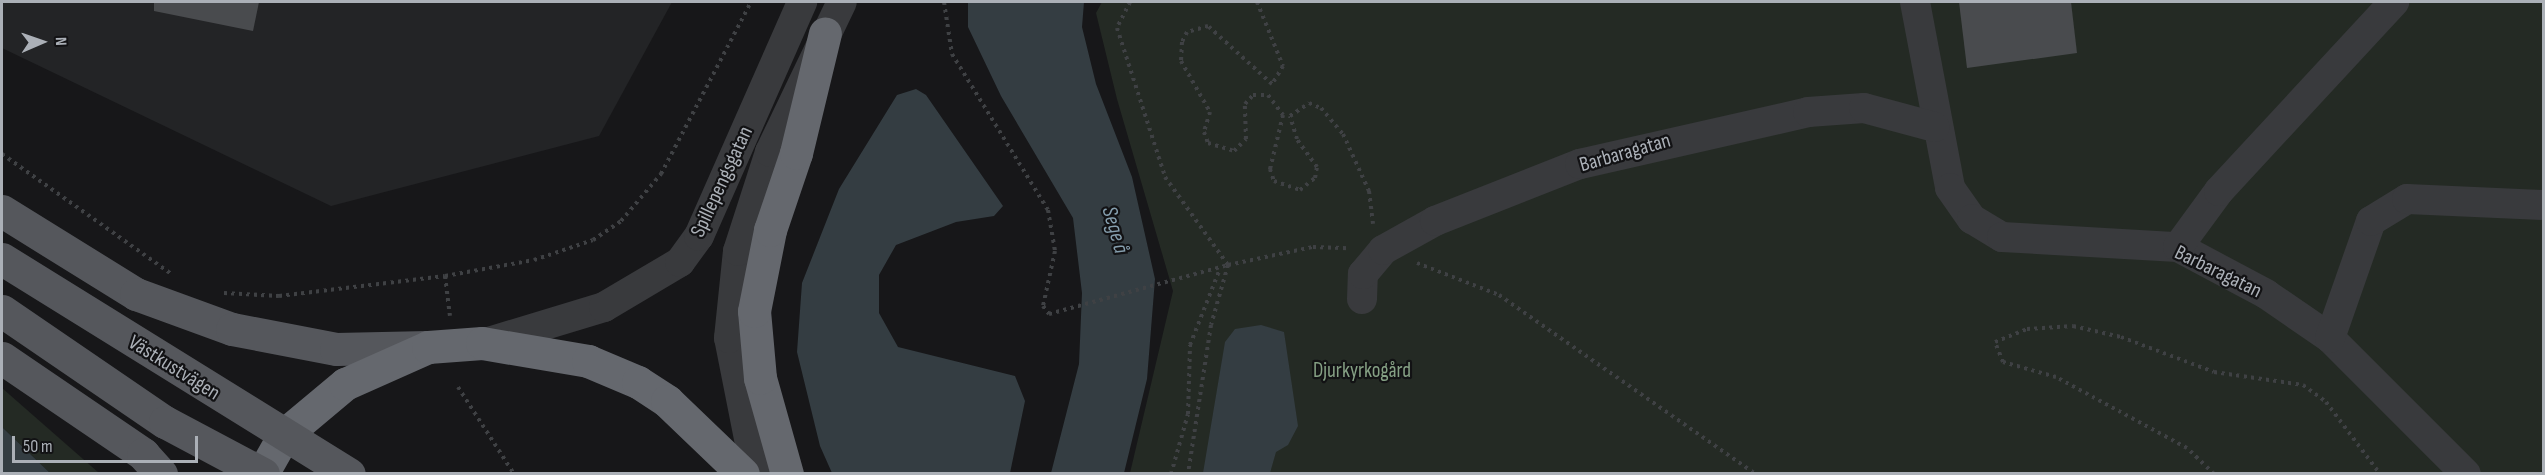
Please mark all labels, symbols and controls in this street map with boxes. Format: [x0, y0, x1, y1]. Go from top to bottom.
north arrow [12, 12, 72, 72]
text: N [51, 37, 70, 46]
street label: Spillepengsgatan [685, 123, 759, 241]
street label: Barbaragatan [1577, 128, 1673, 178]
water label: Sege å [1096, 203, 1134, 257]
street label: Barbaragatan [2170, 240, 2266, 304]
street label: Västkustvägen [124, 330, 224, 406]
park label: Djurkyrkogård [1313, 358, 1411, 384]
scale bar [15, 424, 201, 462]
text: 50 m [23, 436, 53, 457]

